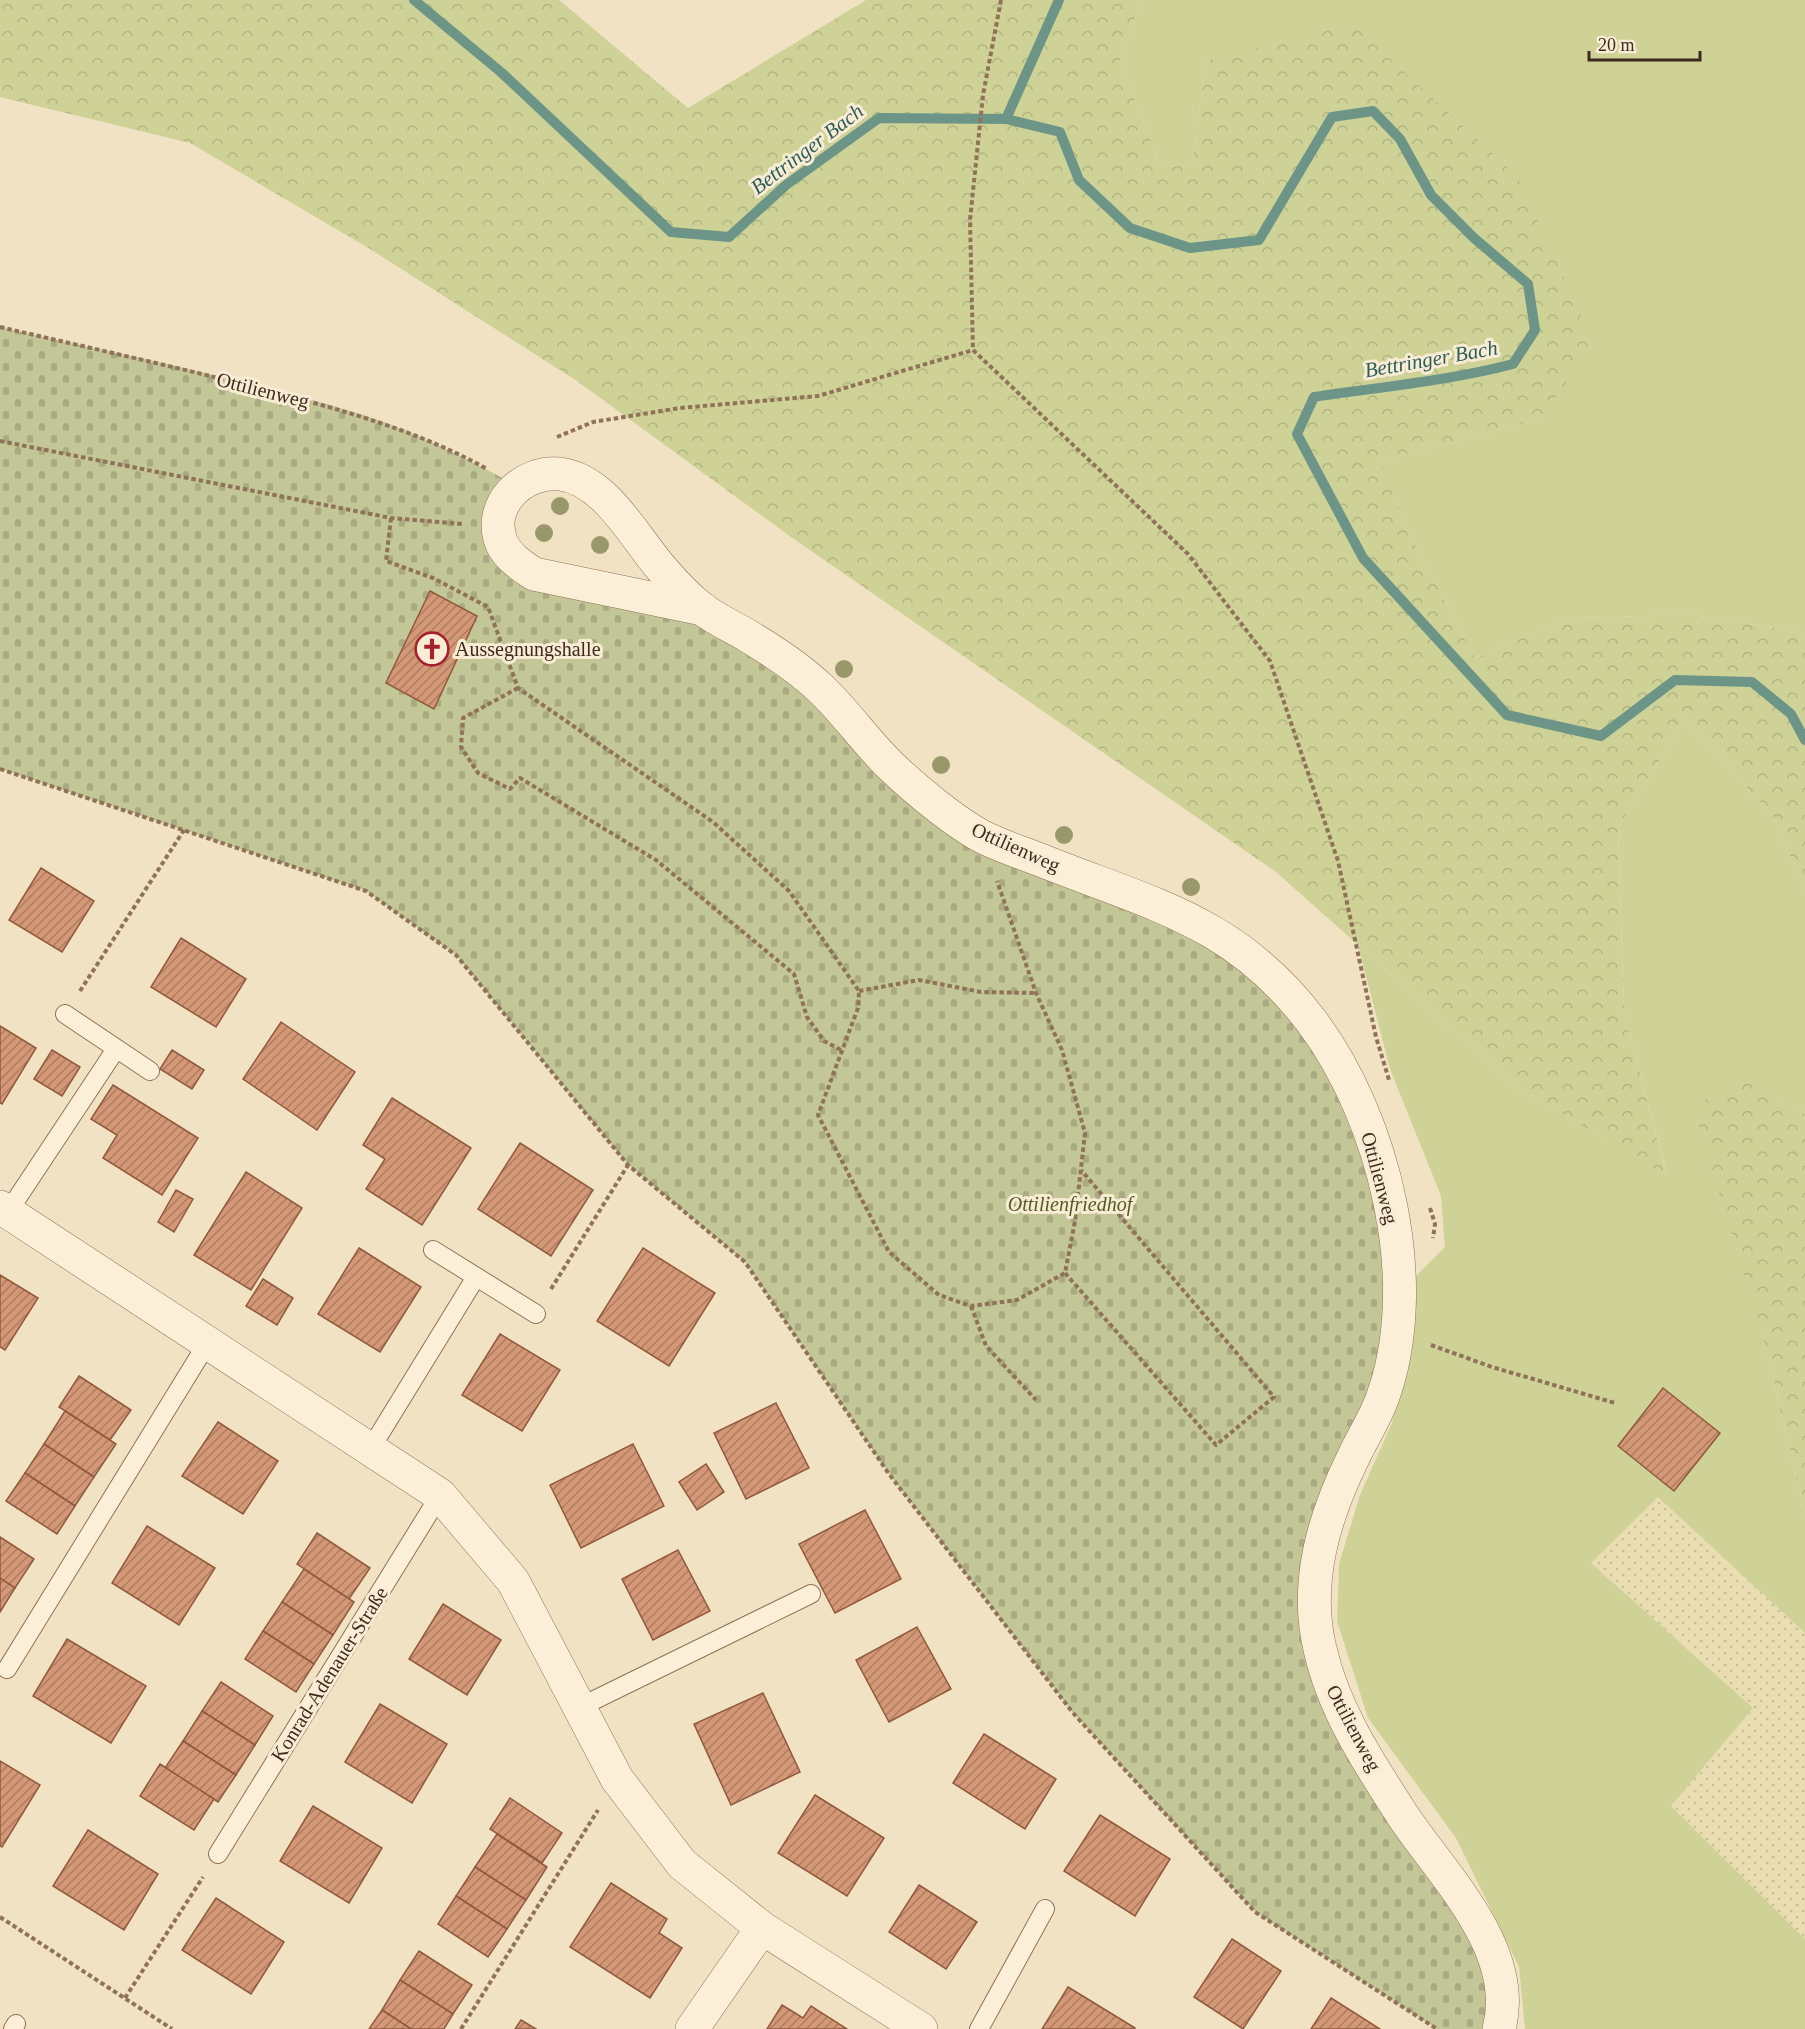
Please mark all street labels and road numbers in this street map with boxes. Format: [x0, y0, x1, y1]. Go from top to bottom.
street label: Ottilienweg [214, 368, 311, 413]
street label: Ottilienweg [968, 818, 1064, 877]
street label: Ottilienweg [1356, 1130, 1403, 1227]
street label: Konrad-Adenauer-Straße [266, 1583, 392, 1765]
street label: Ottilienweg [1321, 1681, 1386, 1775]

